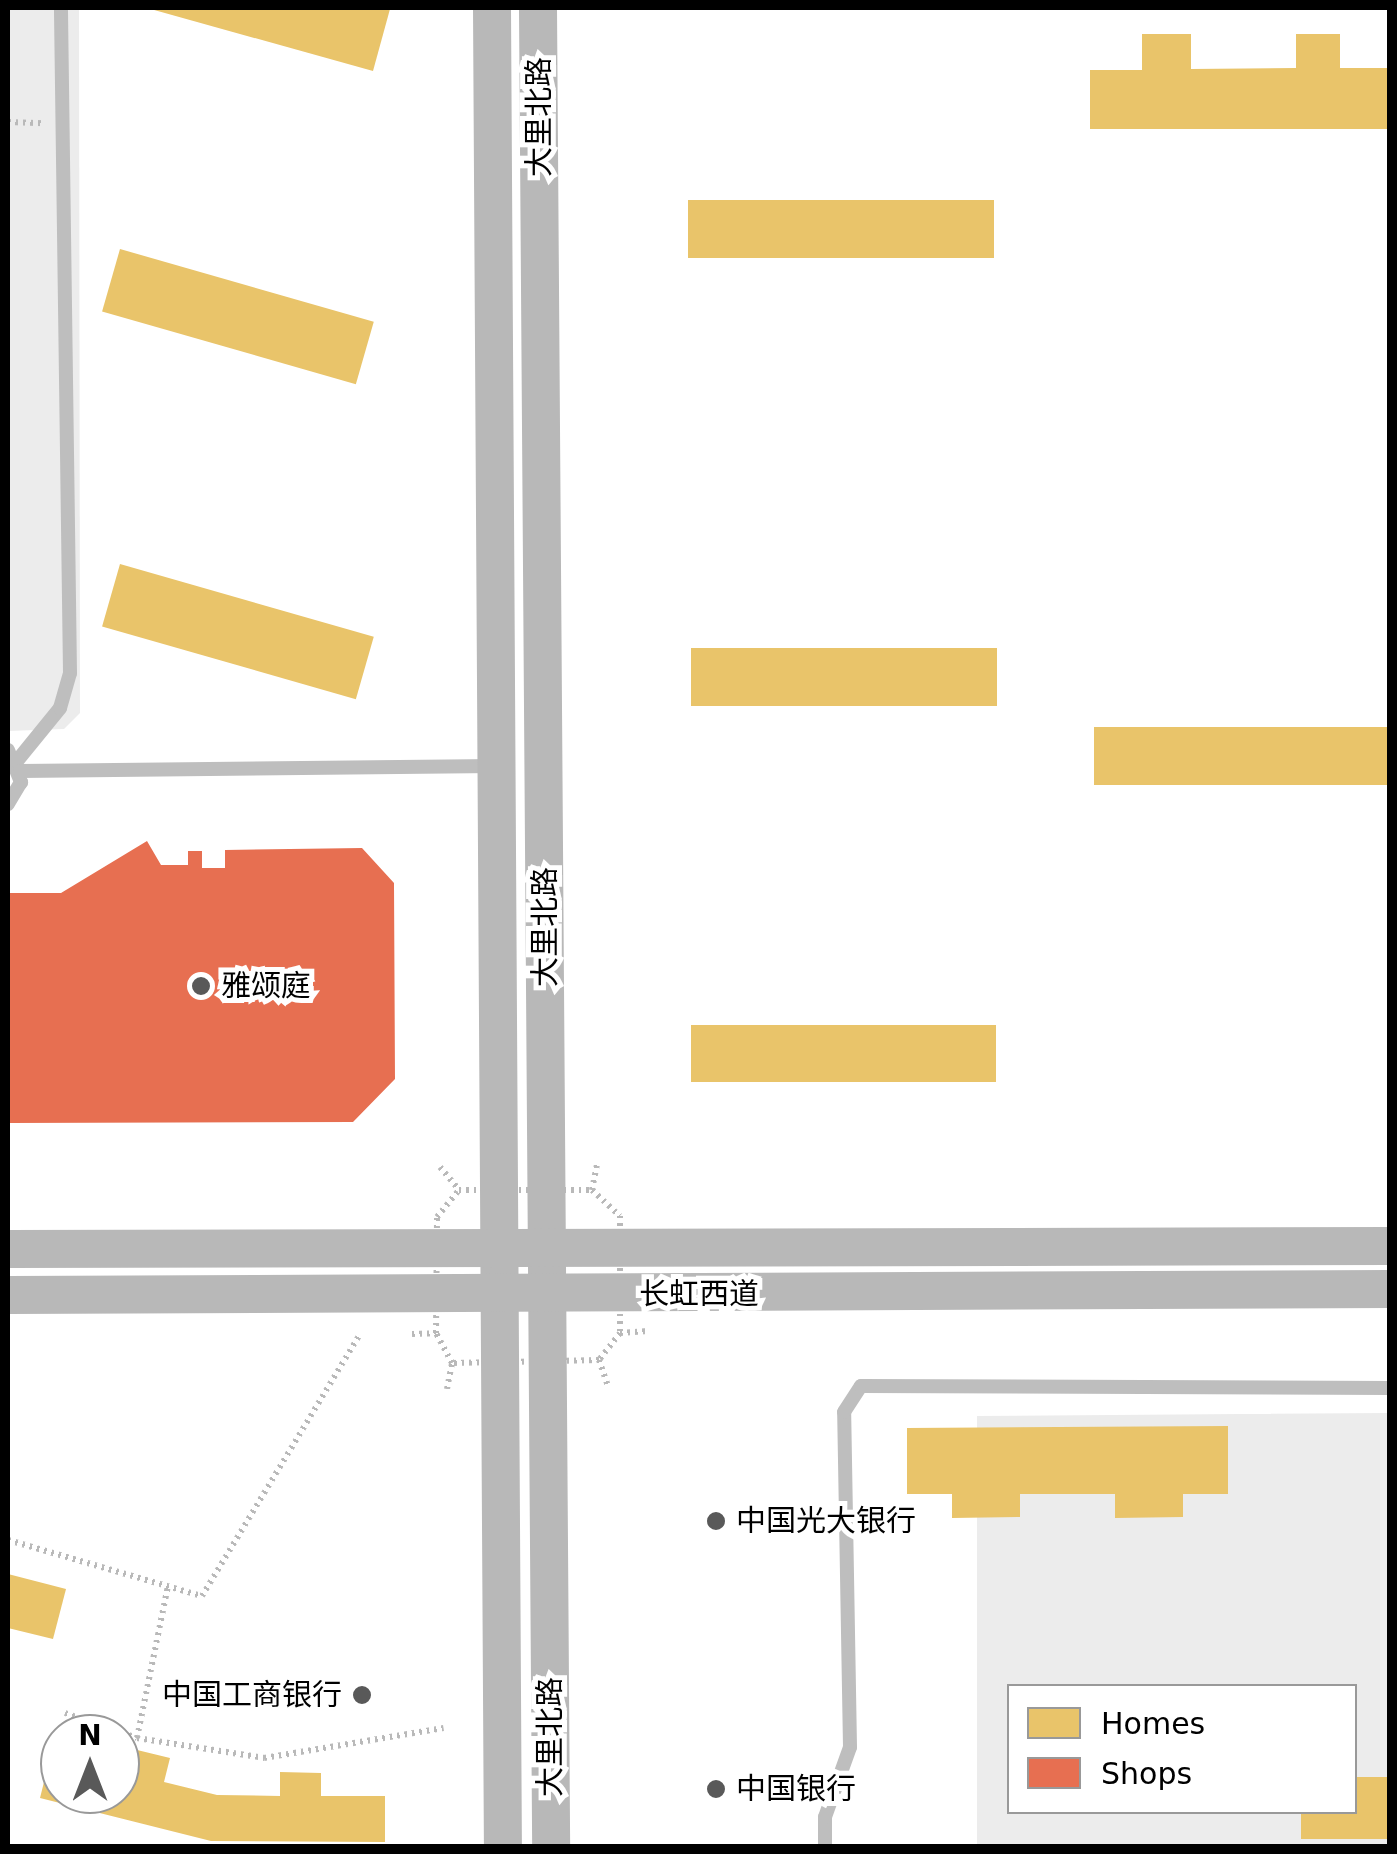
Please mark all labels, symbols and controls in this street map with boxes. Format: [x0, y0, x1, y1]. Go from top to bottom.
street label: 大里北路 [521, 57, 557, 177]
street label: 大里北路 [527, 867, 563, 987]
place label: 雅颂庭 [221, 968, 311, 1004]
marker: 雅颂庭 [190, 975, 212, 997]
street label: 长虹西道 [639, 1276, 759, 1312]
place label: 中国光大银行 [736, 1503, 916, 1539]
marker: 中国光大银行 [705, 1510, 727, 1532]
place label: 中国工商银行 [162, 1677, 342, 1713]
street label: 大里北路 [532, 1677, 568, 1797]
marker: 中国工商银行 [351, 1684, 373, 1706]
legend [1007, 1684, 1357, 1814]
text: Homes [1101, 1706, 1205, 1741]
north arrow [40, 1714, 140, 1814]
text: N [78, 1719, 102, 1752]
text: Shops [1101, 1756, 1192, 1791]
place label: 中国银行 [736, 1771, 856, 1807]
marker: 中国银行 [705, 1778, 727, 1800]

